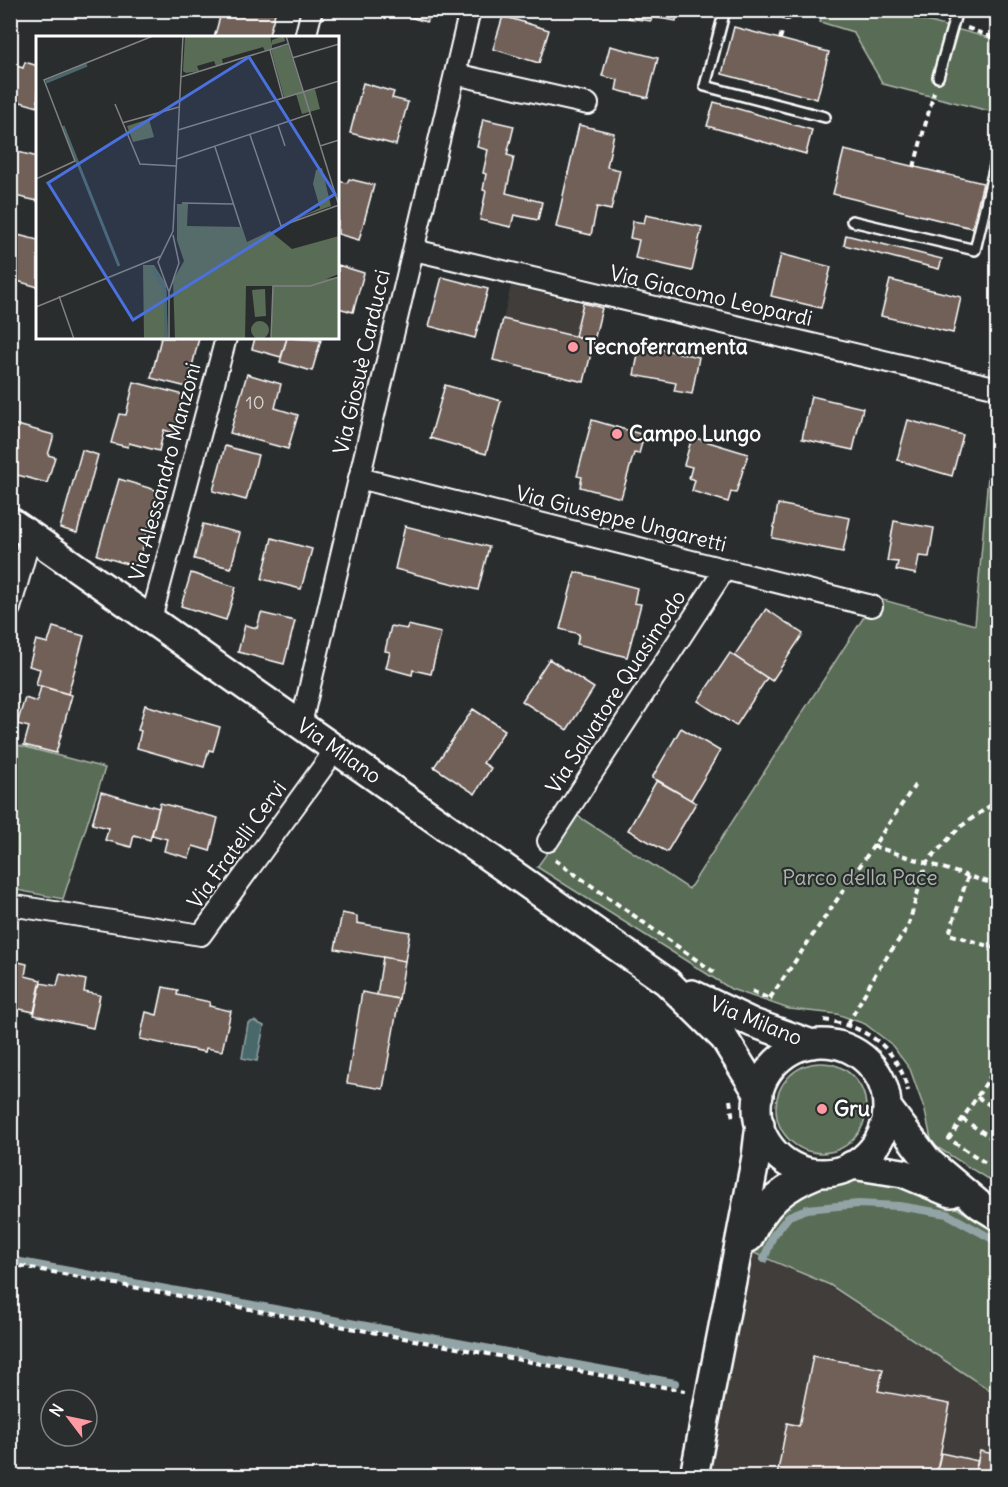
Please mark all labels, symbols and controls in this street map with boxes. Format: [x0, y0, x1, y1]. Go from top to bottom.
inset map [36, 36, 339, 339]
street label: Via Giacomo Leopardi [607, 259, 815, 332]
street label: Via Giosuè Carducci [327, 267, 396, 457]
place label: Tecnoferramenta [585, 333, 748, 360]
marker: Tecnoferramenta [566, 340, 580, 354]
street label: Via Alessandro Manzoni [122, 360, 207, 584]
house number: 10 [246, 391, 265, 414]
place label: Campo Lungo [629, 420, 761, 447]
marker: Campo Lungo [610, 427, 624, 441]
street label: Via Giuseppe Ungaretti [513, 479, 729, 558]
street label: Via Salvatore Quasimodo [540, 585, 691, 798]
street label: Via Milano [292, 712, 387, 790]
street label: Via Fratelli Cervi [181, 775, 292, 914]
park label: Parco della Pace [782, 864, 938, 891]
street label: Via Milano [706, 990, 806, 1051]
place label: Gru [834, 1095, 870, 1122]
marker: Gru [815, 1102, 829, 1116]
north arrow [39, 1388, 99, 1448]
text: N [45, 1400, 68, 1420]

